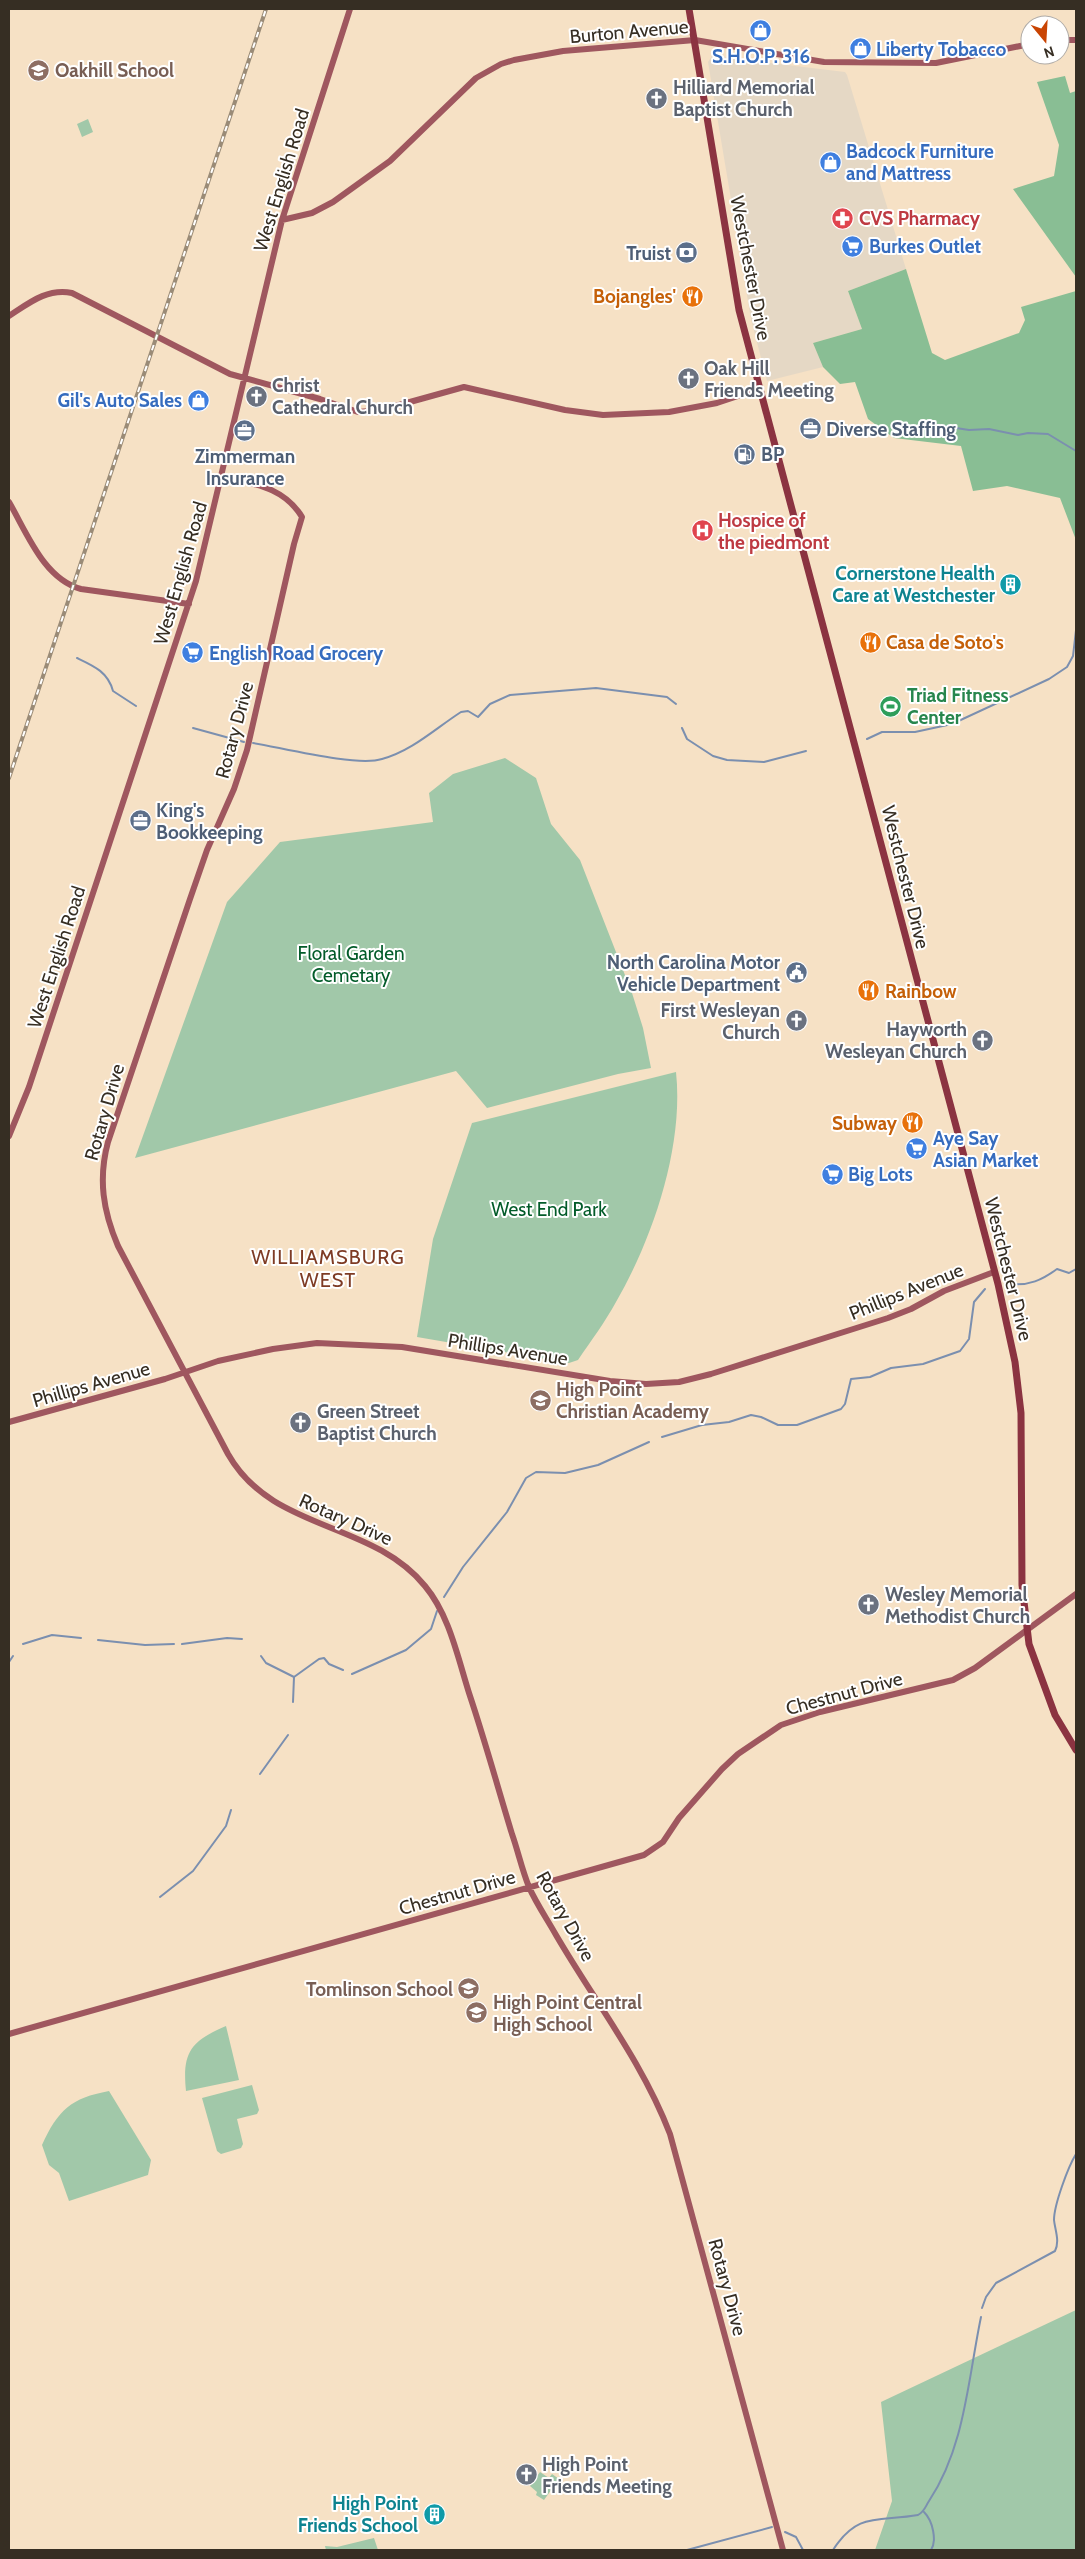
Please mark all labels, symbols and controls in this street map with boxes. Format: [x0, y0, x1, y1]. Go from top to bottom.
street label: Burton Avenue [569, 15, 690, 48]
north arrow [1020, 15, 1070, 65]
shop icon: S.H.O.P. 316 [749, 18, 773, 42]
shop icon: Liberty Tobacco [848, 37, 872, 61]
place label: Liberty Tobacco [876, 38, 1006, 61]
text: N [1042, 42, 1057, 62]
place label: S.H.O.P. 316 [712, 45, 810, 68]
school or university icon: Oakhill School [27, 58, 51, 82]
place label: Oakhill School [55, 59, 174, 82]
place label: Hilliard Memorial Baptist Church [673, 76, 815, 121]
church icon: Hilliard Memorial Baptist Church [645, 86, 669, 110]
street label: West English Road [249, 106, 314, 254]
place label: Badcock Furniture and Mattress [846, 140, 994, 185]
shop icon: Badcock Furniture and Mattress [818, 150, 842, 174]
street label: Westchester Drive [725, 194, 776, 343]
pharmacy icon: CVS Pharmacy [831, 206, 855, 230]
place label: CVS Pharmacy [859, 207, 981, 230]
supermarket icon: Burkes Outlet [841, 234, 865, 258]
place label: Burkes Outlet [869, 235, 982, 258]
bank icon: Truist [675, 241, 699, 265]
place label: Truist [626, 242, 671, 265]
restaurant icon: Bojangles' [680, 284, 704, 308]
place label: Bojangles' [593, 285, 676, 308]
place label: Oak Hill Friends Meeting [704, 357, 834, 402]
church icon: Oak Hill Friends Meeting [676, 367, 700, 391]
place label: Christ Cathedral Church [272, 374, 413, 419]
church icon: Christ Cathedral Church [244, 384, 268, 408]
shop icon: Gil's Auto Sales [186, 388, 210, 412]
place label: Gil's Auto Sales [58, 389, 182, 412]
office icon: Diverse Staffing [798, 417, 822, 441]
office icon: Zimmerman Insurance [233, 418, 257, 442]
place label: Diverse Staffing [826, 418, 956, 441]
fuel station icon: BP [733, 442, 757, 466]
place label: BP [761, 443, 784, 466]
place label: Zimmerman Insurance [195, 445, 295, 490]
street label: West English Road [149, 499, 212, 647]
place label: Hospice of the piedmont [718, 509, 830, 554]
hospital icon: Hospice of the piedmont [690, 519, 714, 543]
place label: Cornerstone Health Care at Westchester [832, 562, 996, 607]
building icon: Cornerstone Health Care at Westchester [999, 572, 1023, 596]
restaurant icon: Casa de Soto's [858, 630, 882, 654]
place label: Casa de Soto's [886, 631, 1004, 654]
supermarket icon: English Road Grocery [181, 641, 205, 665]
place label: English Road Grocery [209, 642, 384, 665]
street label: Rotary Drive [211, 679, 259, 781]
place label: Triad Fitness Center [907, 684, 1009, 729]
sports icon: Triad Fitness Center [879, 694, 903, 718]
place label: King's Bookkeeping [156, 799, 263, 844]
street label: Westchester Drive [877, 803, 934, 951]
office icon: King's Bookkeeping [128, 809, 152, 833]
street label: West English Road [23, 883, 90, 1031]
park label: Floral Garden Cemetary [297, 942, 405, 987]
place label: North Carolina Motor Vehicle Department [607, 951, 781, 996]
public building icon: North Carolina Motor Vehicle Department [784, 961, 808, 985]
restaurant icon: Rainbow [857, 979, 881, 1003]
place label: Rainbow [885, 980, 957, 1003]
place label: First Wesleyan Church [661, 999, 780, 1044]
church icon: First Wesleyan Church [784, 1009, 808, 1033]
place label: Hayworth Wesleyan Church [825, 1018, 967, 1063]
church icon: Hayworth Wesleyan Church [971, 1028, 995, 1052]
street label: Rotary Drive [80, 1061, 129, 1163]
restaurant icon: Subway [901, 1111, 925, 1135]
place label: Subway [832, 1112, 898, 1135]
place label: Aye Say Asian Market [933, 1127, 1039, 1172]
supermarket icon: Aye Say Asian Market [905, 1137, 929, 1161]
supermarket icon: Big Lots [820, 1162, 844, 1186]
place label: Big Lots [848, 1163, 913, 1186]
street label: Westchester Drive [980, 1195, 1037, 1343]
park label: West End Park [491, 1198, 607, 1221]
district label: WILLIAMSBURG WEST [251, 1245, 405, 1292]
street label: Phillips Avenue [846, 1258, 967, 1325]
street label: Phillips Avenue [446, 1329, 570, 1370]
street label: Phillips Avenue [30, 1357, 153, 1412]
place label: High Point Christian Academy [556, 1378, 710, 1423]
school or university icon: High Point Christian Academy [528, 1388, 552, 1412]
place label: Green Street Baptist Church [317, 1400, 437, 1445]
church icon: Green Street Baptist Church [289, 1410, 313, 1434]
street label: Rotary Drive [296, 1489, 396, 1550]
place label: Wesley Memorial Methodist Church [885, 1583, 1030, 1628]
church icon: Wesley Memorial Methodist Church [857, 1593, 881, 1617]
street label: Chestnut Drive [783, 1667, 905, 1720]
street label: Chestnut Drive [396, 1865, 518, 1920]
street label: Rotary Drive [531, 1867, 600, 1966]
school or university icon: Tomlinson School [457, 1977, 481, 2001]
place label: Tomlinson School [306, 1978, 453, 2001]
place label: High Point Central High School [493, 1991, 642, 2036]
school or university icon: High Point Central High School [465, 2001, 489, 2025]
street label: Rotary Drive [704, 2236, 752, 2338]
place label: High Point Friends Meeting [542, 2453, 672, 2498]
church icon: High Point Friends Meeting [514, 2463, 538, 2487]
place label: High Point Friends School [298, 2492, 418, 2537]
building icon: High Point Friends School [422, 2502, 446, 2526]

